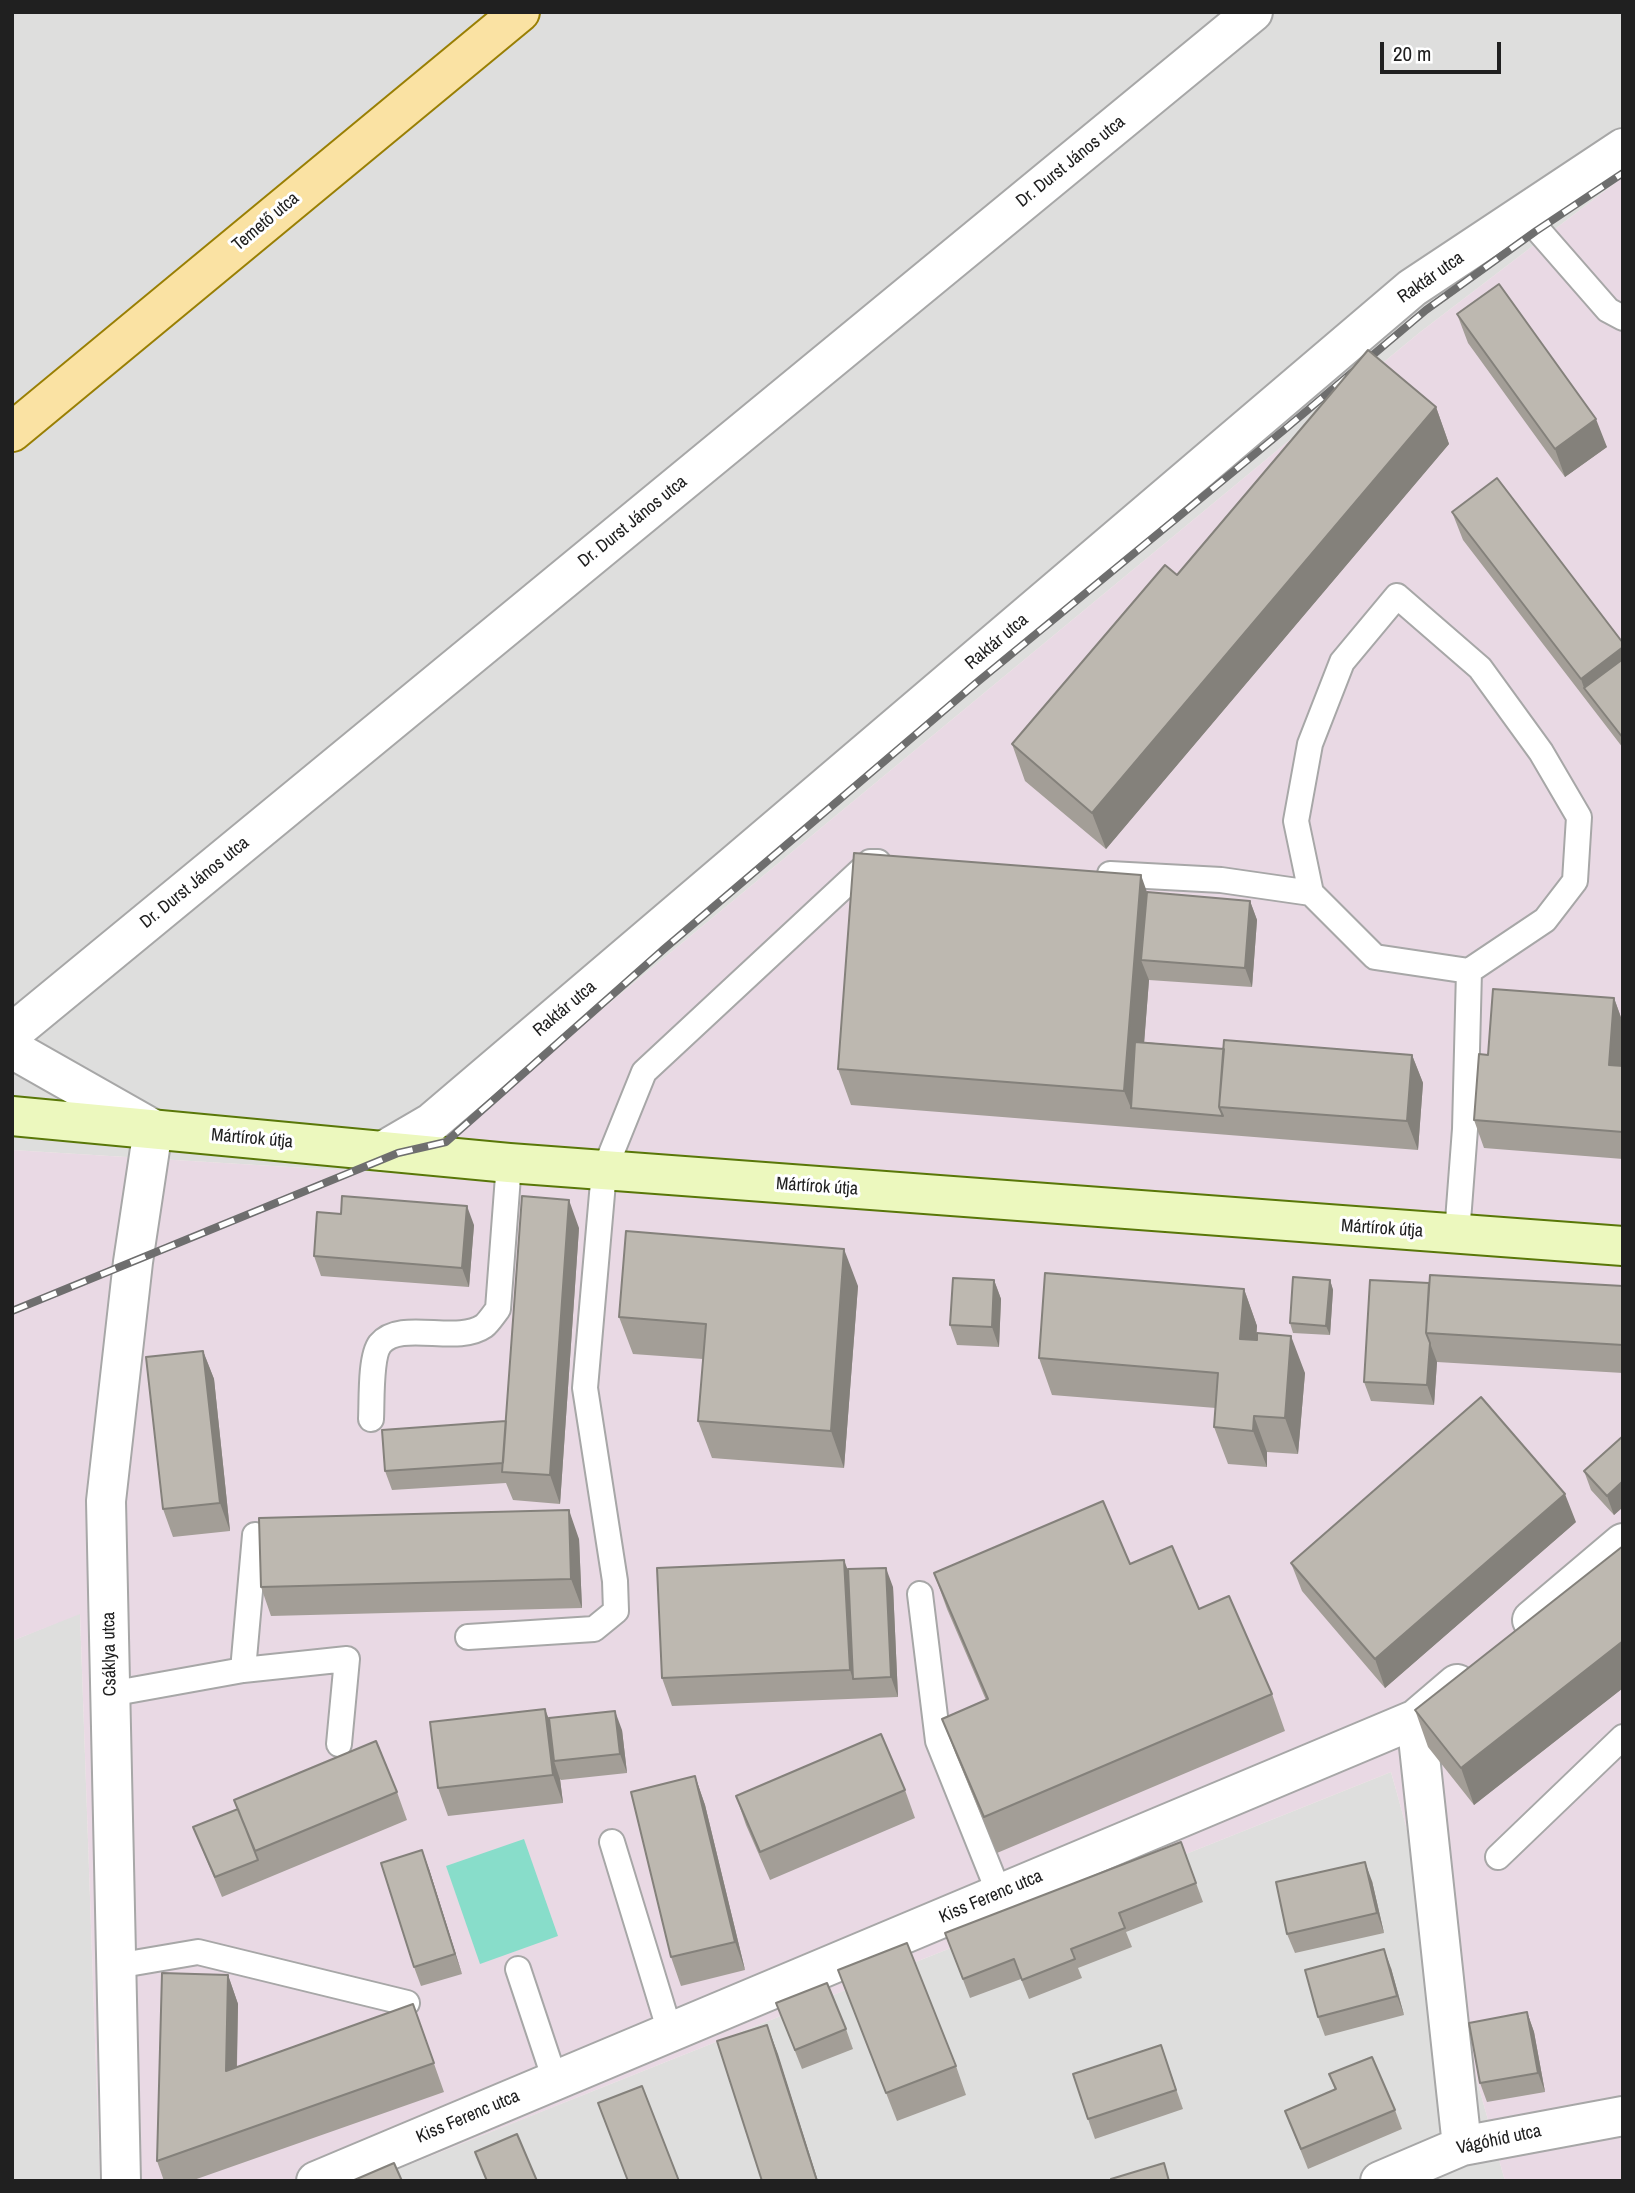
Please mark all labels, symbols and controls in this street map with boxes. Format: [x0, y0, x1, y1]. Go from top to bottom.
scale bar [1383, 28, 1504, 72]
text: 20 m [1393, 39, 1431, 68]
street label: Dr. Durst János utca [1012, 112, 1130, 212]
street label: Temető utca [228, 188, 304, 256]
street label: Raktár utca [1394, 248, 1468, 308]
street label: Dr. Durst János utca [574, 472, 692, 572]
street label: Raktár utca [961, 609, 1033, 675]
street label: Dr. Durst János utca [136, 833, 254, 933]
street label: Raktár utca [529, 976, 601, 1042]
street label: Mártírok útja [210, 1125, 294, 1153]
street label: Mártírok útja [775, 1173, 859, 1201]
street label: Mártírok útja [1340, 1215, 1424, 1243]
street label: Csáklya utca [98, 1612, 122, 1696]
street label: Kiss Ferenc utca [936, 1866, 1046, 1928]
street label: Kiss Ferenc utca [413, 2086, 523, 2148]
street label: Vágóhíd utca [1455, 2121, 1543, 2159]

